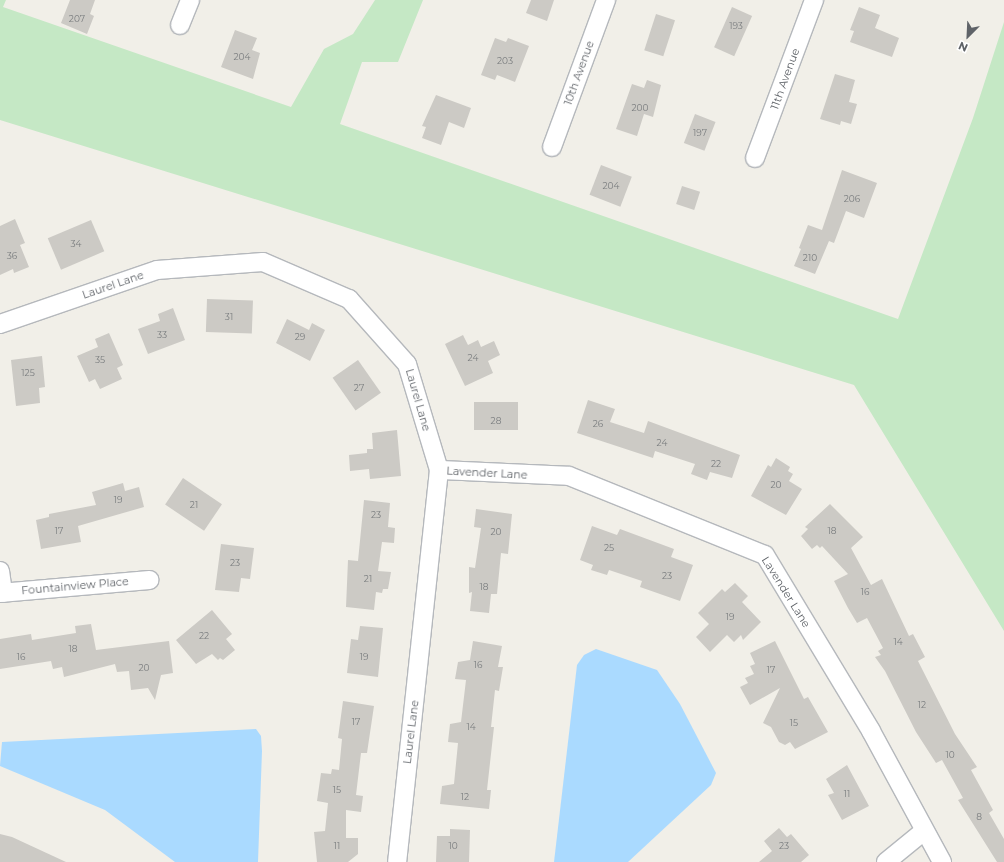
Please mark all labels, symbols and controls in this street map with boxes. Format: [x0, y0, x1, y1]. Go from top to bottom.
house number: 207 [69, 14, 85, 24]
north arrow [948, 16, 988, 56]
house number: 193 [729, 21, 743, 31]
street label: 10th Avenue [561, 39, 597, 107]
text: N [956, 39, 970, 55]
street label: 11th Avenue [768, 47, 802, 111]
house number: 204 [234, 52, 250, 62]
house number: 203 [497, 56, 513, 66]
house number: 200 [631, 103, 649, 113]
house number: 197 [693, 128, 707, 138]
house number: 204 [603, 181, 619, 191]
house number: 206 [844, 194, 860, 204]
house number: 34 [70, 239, 82, 249]
house number: 36 [7, 251, 17, 261]
house number: 210 [803, 253, 817, 263]
street label: Laurel Lane [81, 268, 145, 302]
house number: 31 [225, 312, 233, 322]
house number: 33 [157, 330, 167, 340]
house number: 29 [295, 332, 305, 342]
house number: 24 [468, 353, 478, 363]
house number: 35 [95, 355, 105, 365]
street label: Laurel Lane [403, 367, 433, 433]
house number: 125 [21, 368, 35, 378]
house number: 27 [354, 383, 364, 393]
house number: 28 [491, 416, 501, 426]
house number: 26 [593, 419, 603, 429]
house number: 24 [657, 438, 667, 448]
house number: 22 [711, 459, 721, 469]
street label: Lavender Lane [446, 464, 528, 482]
house number: 20 [770, 480, 782, 490]
house number: 19 [114, 495, 122, 505]
house number: 21 [190, 500, 198, 510]
house number: 23 [371, 510, 381, 520]
house number: 17 [55, 526, 63, 536]
house number: 18 [828, 526, 836, 536]
house number: 20 [490, 527, 502, 537]
house number: 25 [604, 543, 614, 553]
street label: Lavender Lane [759, 554, 813, 630]
house number: 23 [230, 558, 240, 568]
house number: 23 [662, 571, 672, 581]
house number: 21 [364, 574, 372, 584]
street label: Fountainview Place [21, 575, 129, 597]
house number: 18 [480, 582, 488, 592]
house number: 16 [861, 587, 869, 597]
house number: 19 [726, 612, 734, 622]
house number: 22 [199, 631, 209, 641]
house number: 14 [893, 637, 903, 647]
house number: 18 [69, 644, 77, 654]
house number: 16 [17, 652, 25, 662]
house number: 19 [360, 652, 368, 662]
house number: 16 [474, 660, 482, 670]
house number: 20 [138, 663, 150, 673]
house number: 17 [767, 665, 775, 675]
street label: Laurel Lane [401, 699, 421, 765]
house number: 12 [918, 700, 926, 710]
house number: 17 [352, 717, 360, 727]
house number: 15 [790, 718, 798, 728]
house number: 14 [466, 722, 476, 732]
house number: 10 [945, 750, 955, 760]
house number: 15 [333, 785, 341, 795]
house number: 11 [844, 789, 850, 799]
house number: 12 [461, 792, 469, 802]
house number: 8 [976, 812, 982, 822]
house number: 11 [334, 841, 340, 851]
house number: 10 [448, 841, 458, 851]
house number: 23 [779, 841, 789, 851]

